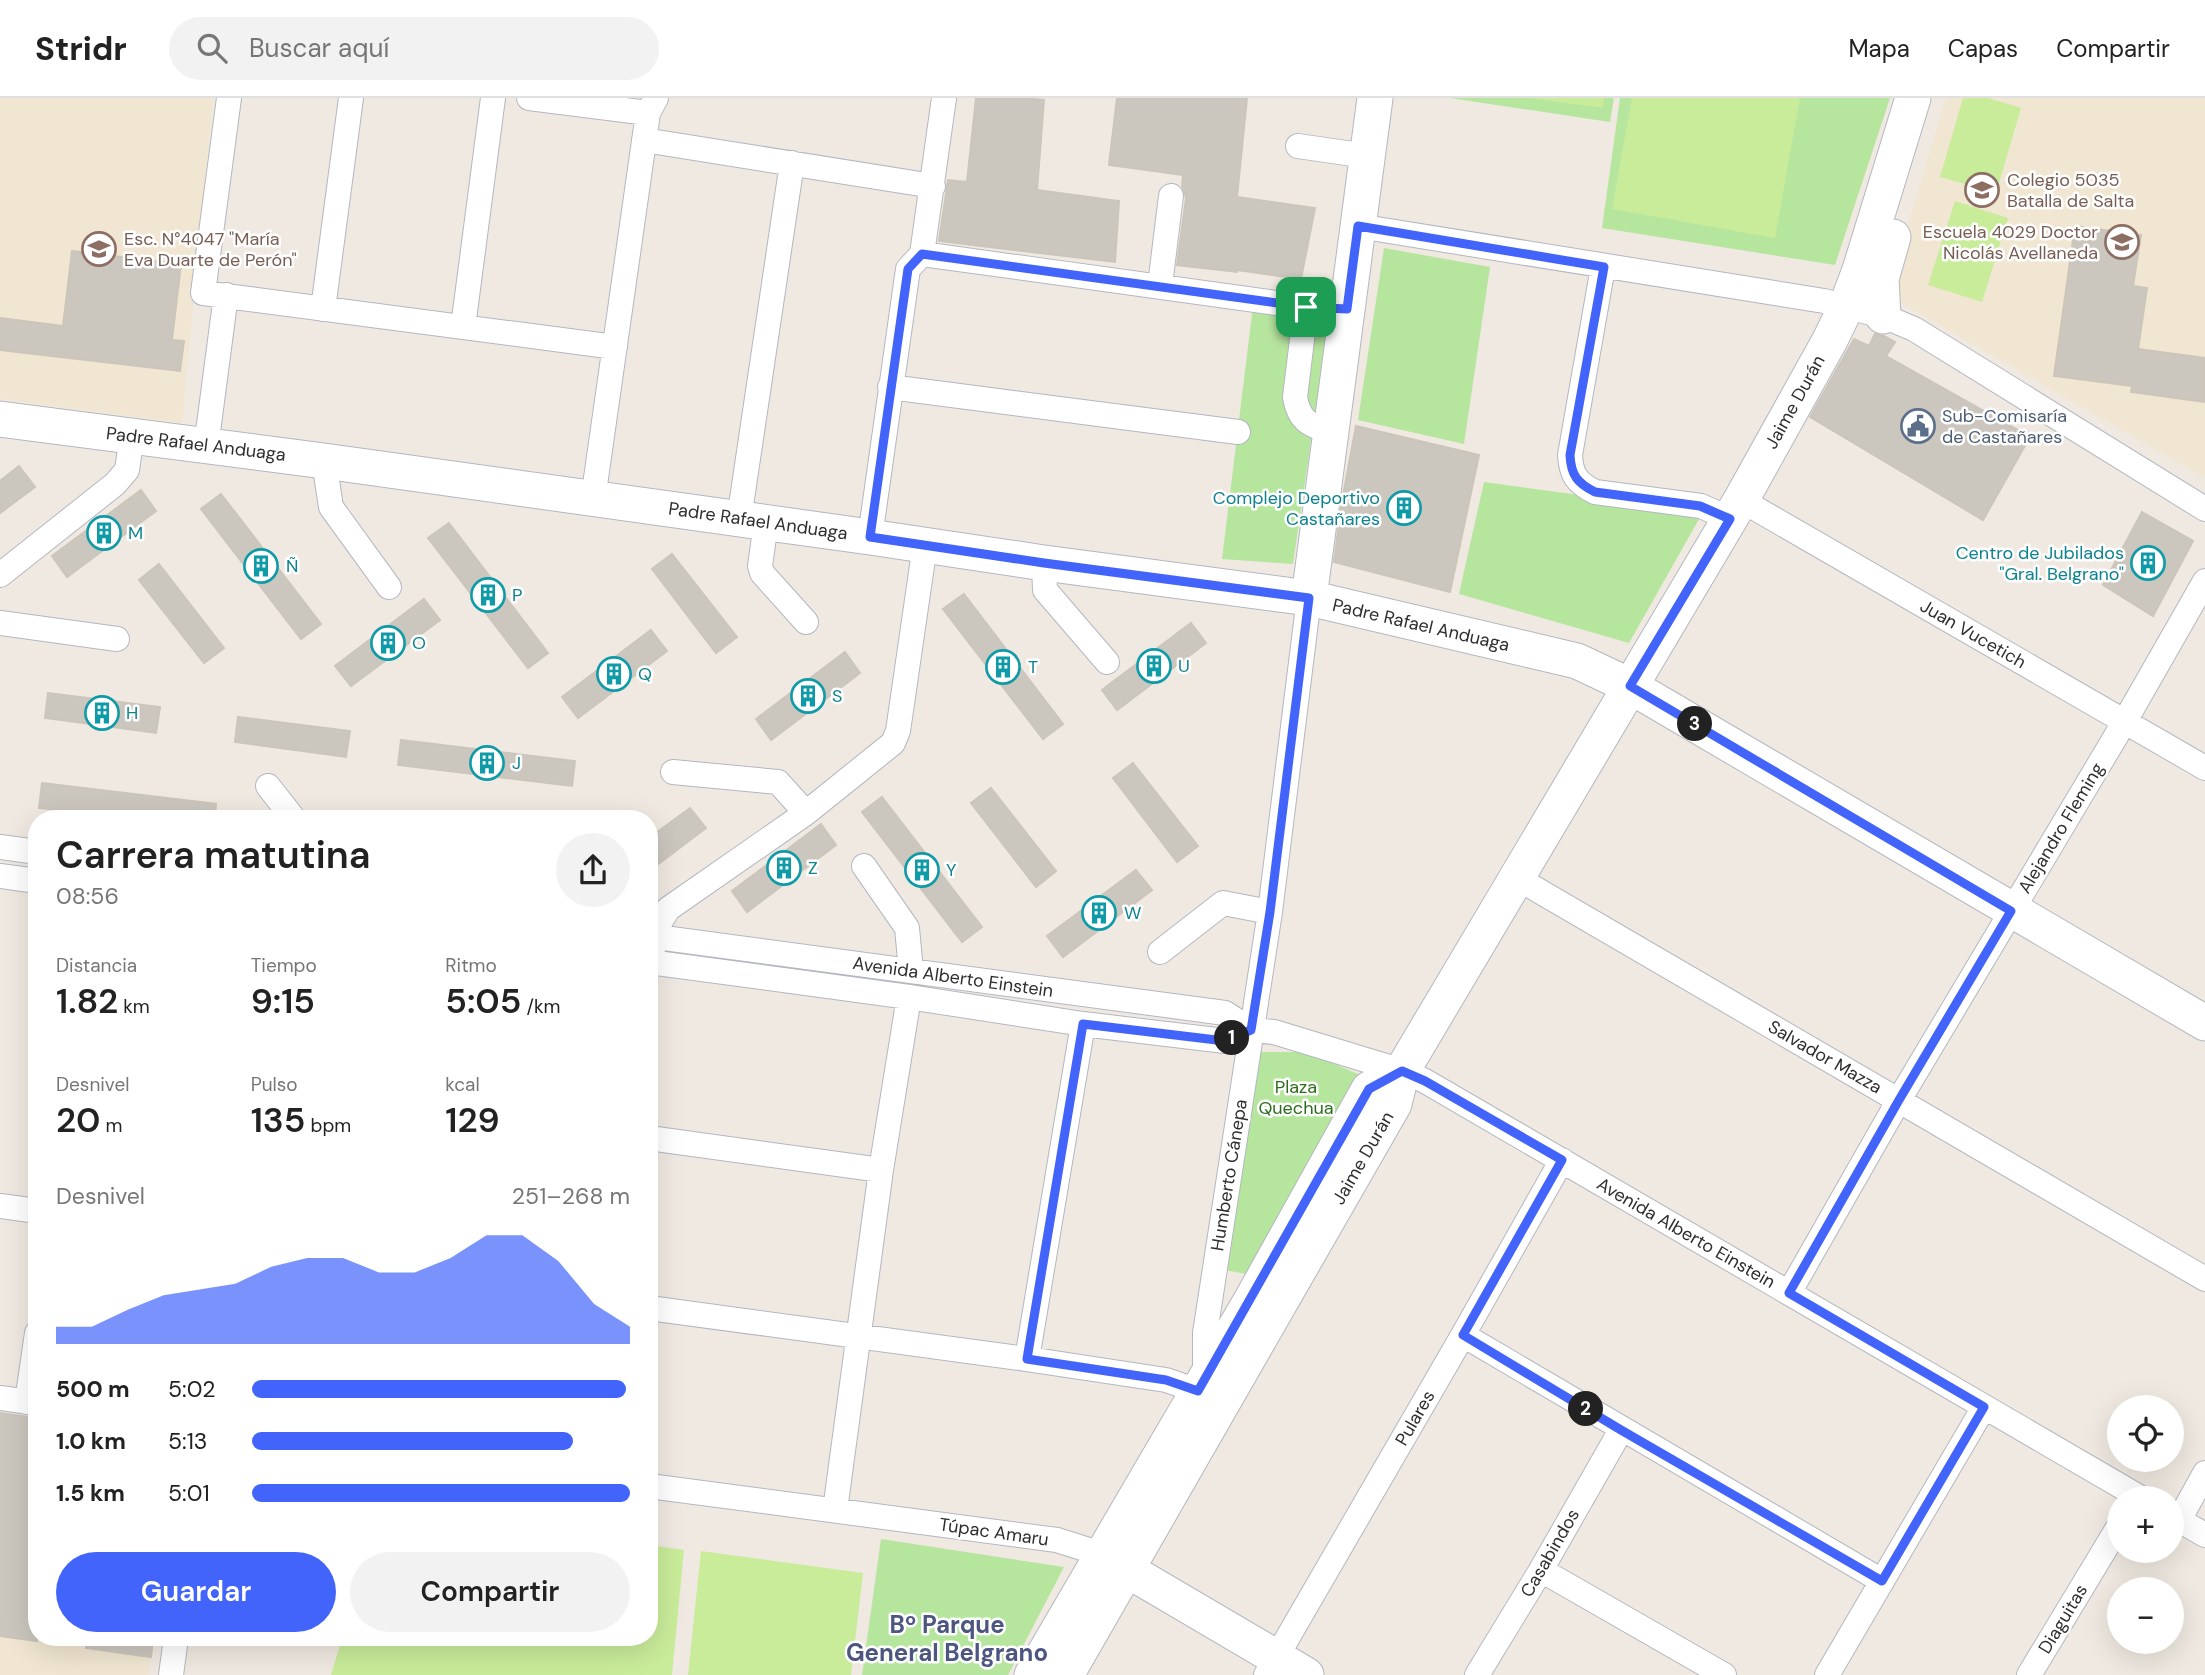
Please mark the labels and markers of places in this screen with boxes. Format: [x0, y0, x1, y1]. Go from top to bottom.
place label: Colegio 5035 Batalla de Salta [2007, 168, 2134, 213]
school or university icon: Colegio 5035 Batalla de Salta [1963, 171, 2001, 209]
place label: Escuela 4029 Doctor Nicolás Avellaneda [1923, 220, 2098, 265]
school or university icon: Escuela 4029 Doctor Nicolás Avellaneda [2103, 223, 2141, 261]
place label: Esc. N°4047 "María Eva Duarte de Perón" [124, 227, 297, 272]
school or university icon: Esc. N°4047 "María Eva Duarte de Perón" [80, 230, 118, 268]
pin [1276, 277, 1336, 337]
place label: Sub-Comisaría de Castañares [1942, 404, 2067, 449]
public building icon: Sub-Comisaría de Castañares [1899, 407, 1937, 445]
place label: Complejo Deportivo Castañares [1213, 486, 1380, 531]
building icon: Complejo Deportivo Castañares [1385, 489, 1423, 527]
building icon: M [85, 514, 123, 552]
place label: M [128, 521, 143, 545]
place label: Centro de Jubilados "Gral. Belgrano" [1956, 541, 2124, 586]
building icon: Centro de Jubilados "Gral. Belgrano" [2129, 544, 2167, 582]
building icon: Ñ [242, 547, 280, 585]
place label: Ñ [286, 554, 298, 578]
building icon: P [469, 576, 507, 614]
place label: P [512, 583, 522, 607]
building icon: O [369, 624, 407, 662]
place label: O [412, 631, 426, 655]
building icon: U [1135, 647, 1173, 685]
building icon: T [984, 648, 1022, 686]
place label: U [1178, 654, 1190, 678]
building icon: Q [595, 655, 633, 693]
place label: T [1028, 655, 1038, 679]
place label: Q [638, 662, 652, 686]
building icon: S [789, 677, 827, 715]
place label: S [832, 684, 842, 708]
building icon: H [83, 694, 121, 732]
place label: H [126, 701, 138, 725]
pin: 3 [1678, 706, 1712, 742]
building icon: J [468, 744, 506, 782]
place label: J [512, 751, 521, 775]
building icon: Z [765, 849, 803, 887]
building icon: Y [903, 851, 941, 889]
place label: Z [808, 856, 818, 880]
place label: Y [946, 858, 957, 882]
building icon: W [1080, 894, 1118, 932]
place label: W [1124, 901, 1141, 925]
pin: 1 [1214, 1020, 1250, 1056]
pin: 2 [1568, 1392, 1604, 1426]

